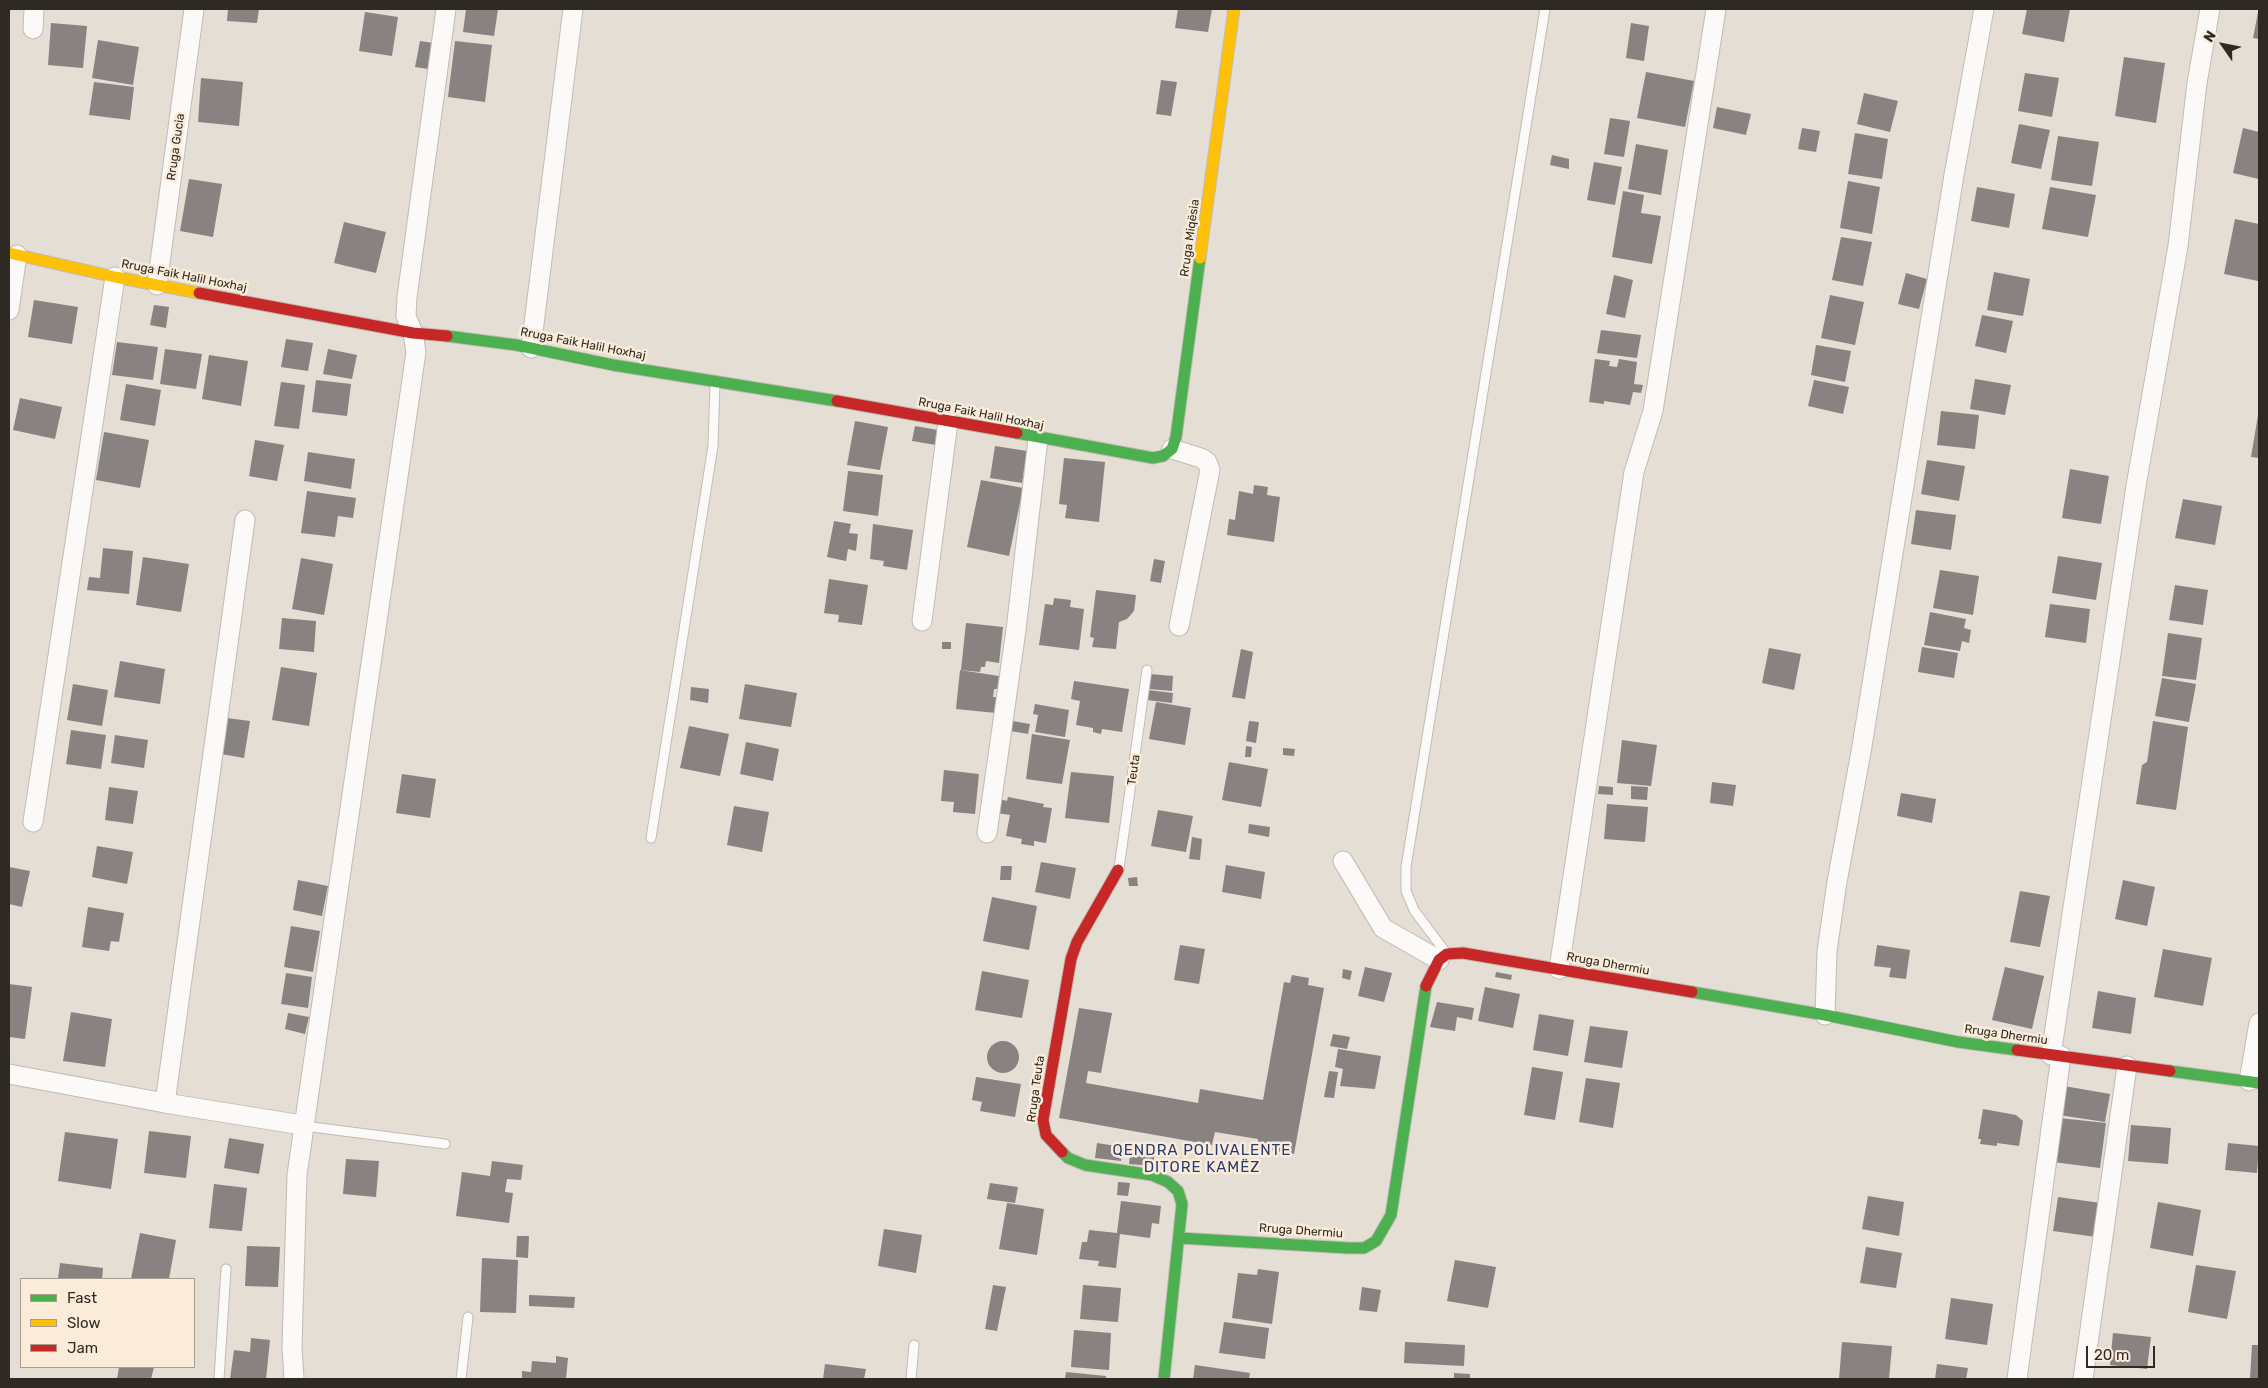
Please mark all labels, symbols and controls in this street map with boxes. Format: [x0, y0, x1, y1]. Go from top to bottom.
north arrow [2198, 20, 2248, 70]
text: N [2200, 28, 2220, 45]
street label: Rruga Gucia [164, 112, 188, 182]
street label: Rruga Miqësia [1177, 198, 1203, 278]
street label: Rruga Faik Halil Hoxhaj [120, 257, 248, 295]
street label: Rruga Faik Halil Hoxhaj [519, 325, 647, 363]
street label: Rruga Faik Halil Hoxhaj [917, 395, 1045, 433]
street label: Teuta [1125, 754, 1143, 786]
street label: Rruga Dhermiu [1565, 950, 1651, 978]
street label: Rruga Dhermiu [1963, 1022, 2049, 1048]
street label: Rruga Teuta [1024, 1055, 1048, 1123]
district label: QENDRA POLIVALENTE DITORE KAMËZ [1110, 1142, 1294, 1177]
street label: Rruga Dhermiu [1259, 1221, 1343, 1241]
legend [20, 1278, 195, 1368]
text: Fast [67, 1289, 97, 1307]
text: Slow [67, 1314, 100, 1332]
scale bar [2088, 1336, 2157, 1368]
text: Jam [67, 1339, 98, 1357]
text: 20 m [2094, 1346, 2129, 1364]

